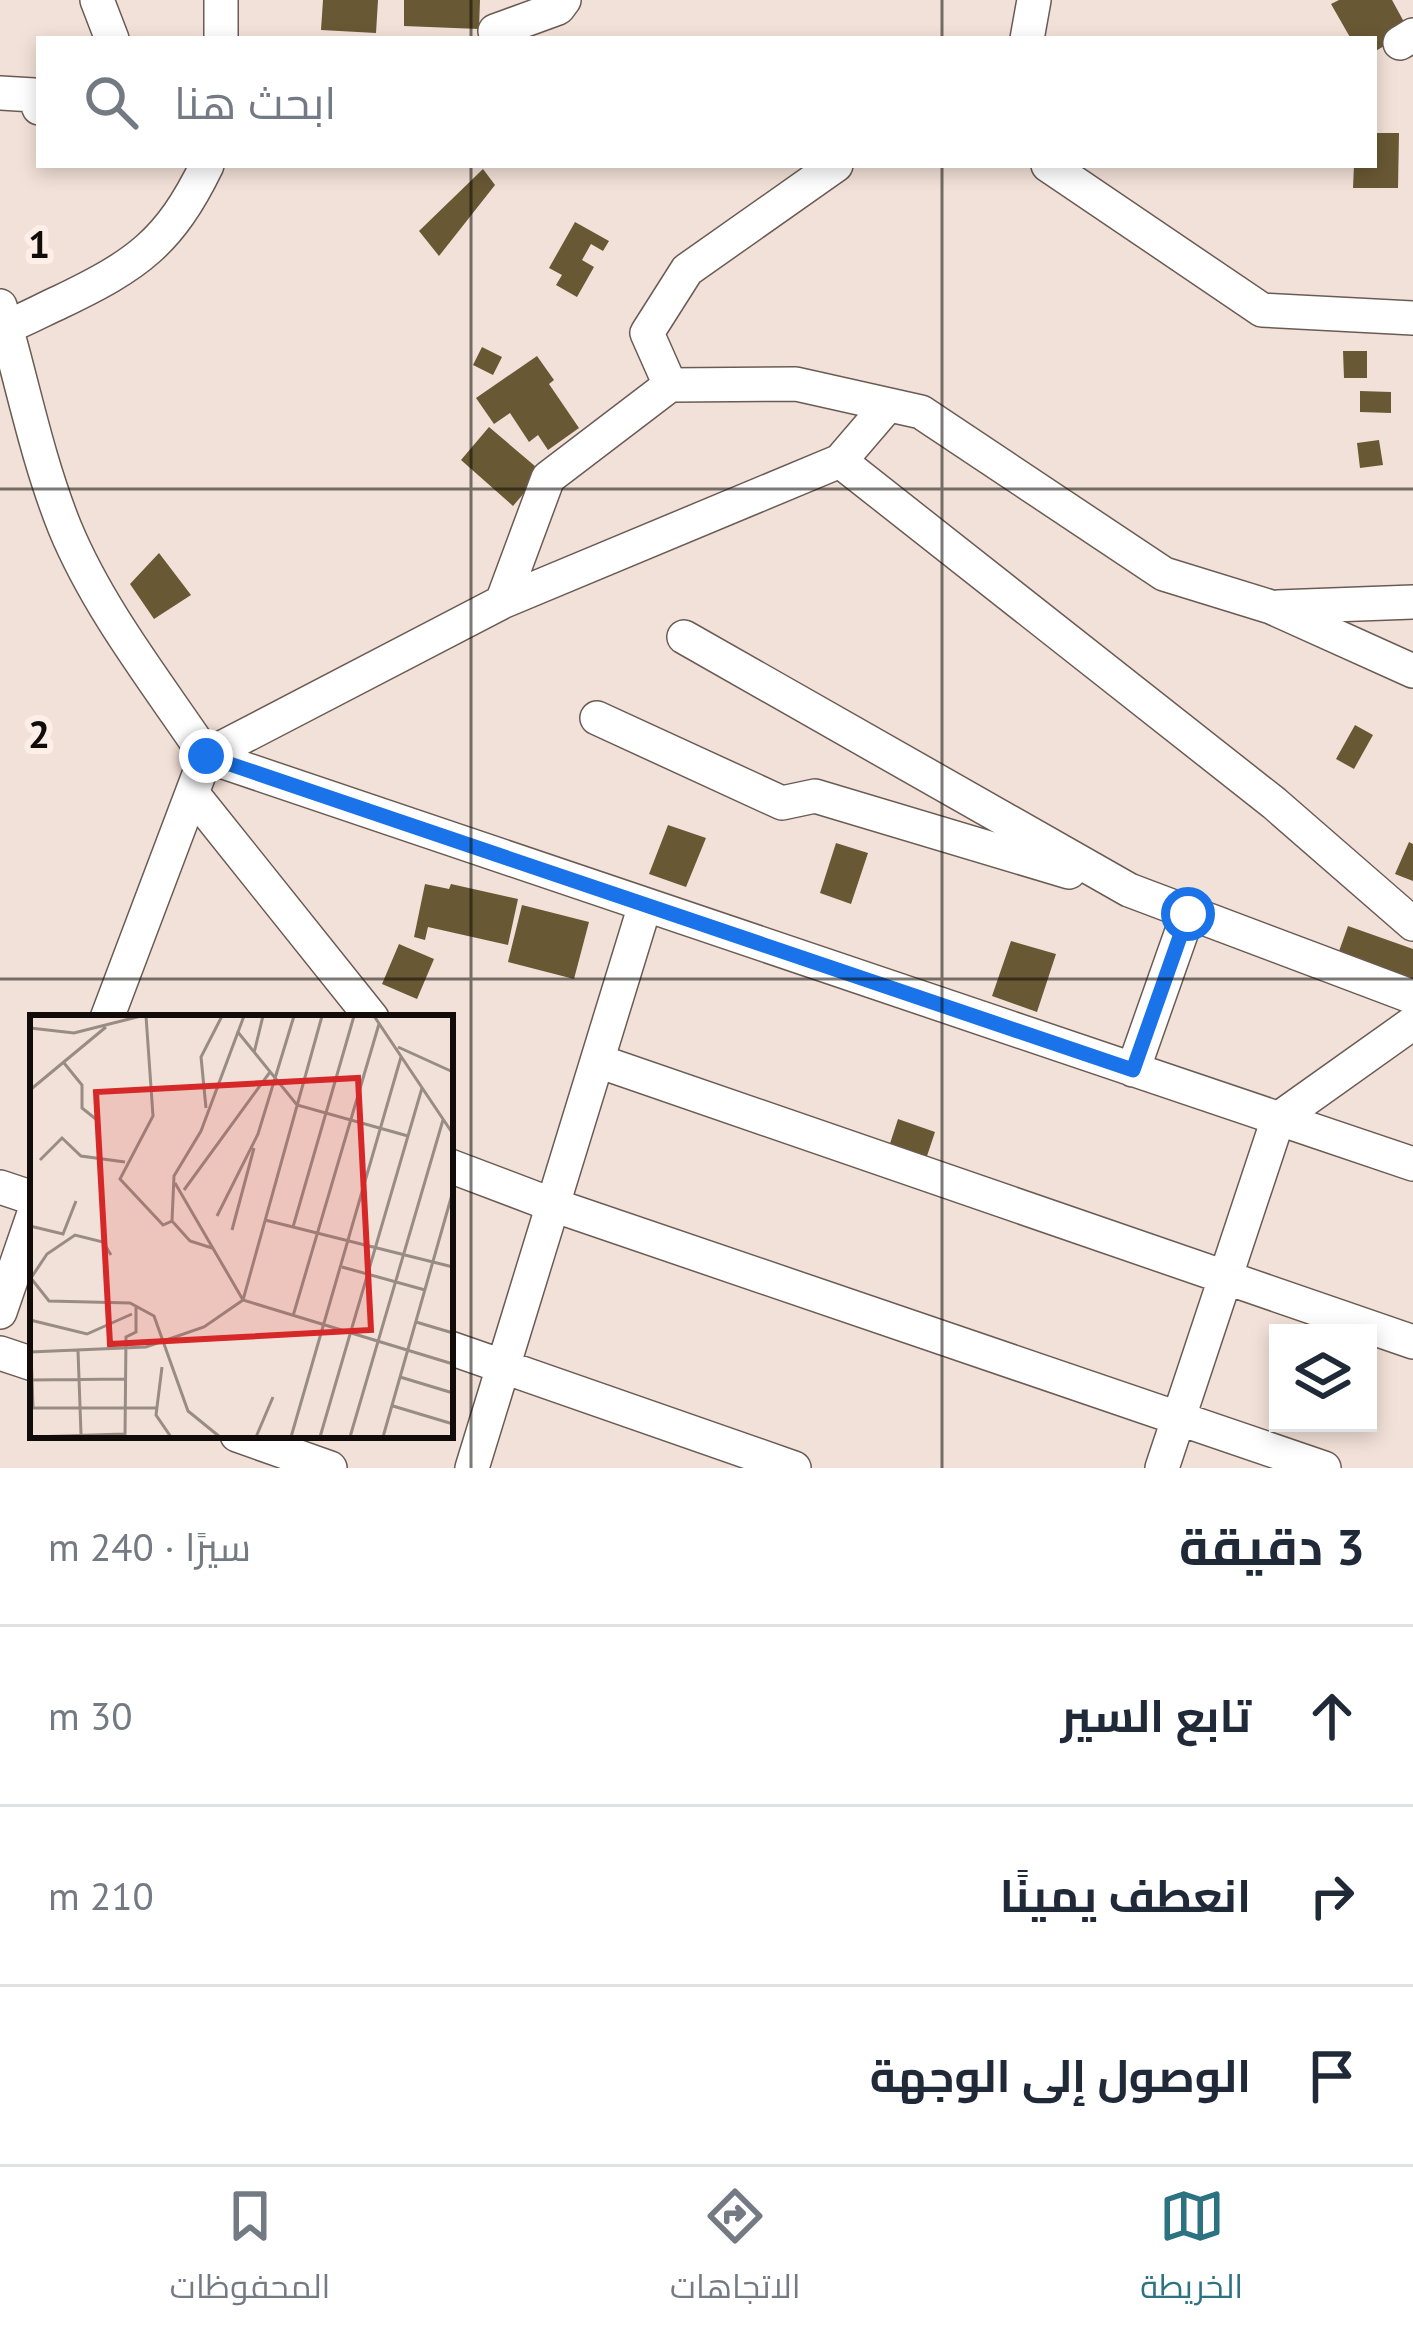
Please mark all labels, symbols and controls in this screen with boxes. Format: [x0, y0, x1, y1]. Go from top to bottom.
search box [36, 36, 1377, 168]
icon: search [78, 69, 144, 135]
text: ابحث هنا [174, 73, 336, 131]
text: 1 [28, 218, 50, 269]
text: 2 [28, 708, 50, 759]
route end [179, 729, 233, 783]
route start [1161, 887, 1215, 941]
inset map [30, 1015, 453, 1438]
map controls [1269, 1324, 1377, 1432]
button: layers [1269, 1324, 1377, 1432]
text: 3 دقيقة [1179, 1513, 1365, 1579]
text: سيرًا · 240 m [48, 1521, 251, 1572]
icon: ahead [1299, 1683, 1365, 1749]
text: تابع السير [1061, 1686, 1251, 1744]
text: 30 m [48, 1690, 133, 1741]
icon: right [1299, 1863, 1365, 1929]
text: انعطف يمينًا [1000, 1866, 1251, 1924]
text: 210 m [48, 1870, 154, 1921]
icon: arrive [1299, 2043, 1365, 2109]
text: الوصول إلى الوجهة [870, 2046, 1251, 2104]
tab: المحفوظات [170, 2183, 330, 2317]
tab: الاتجاهات [670, 2183, 801, 2317]
tab: الخريطة [1140, 2183, 1243, 2317]

